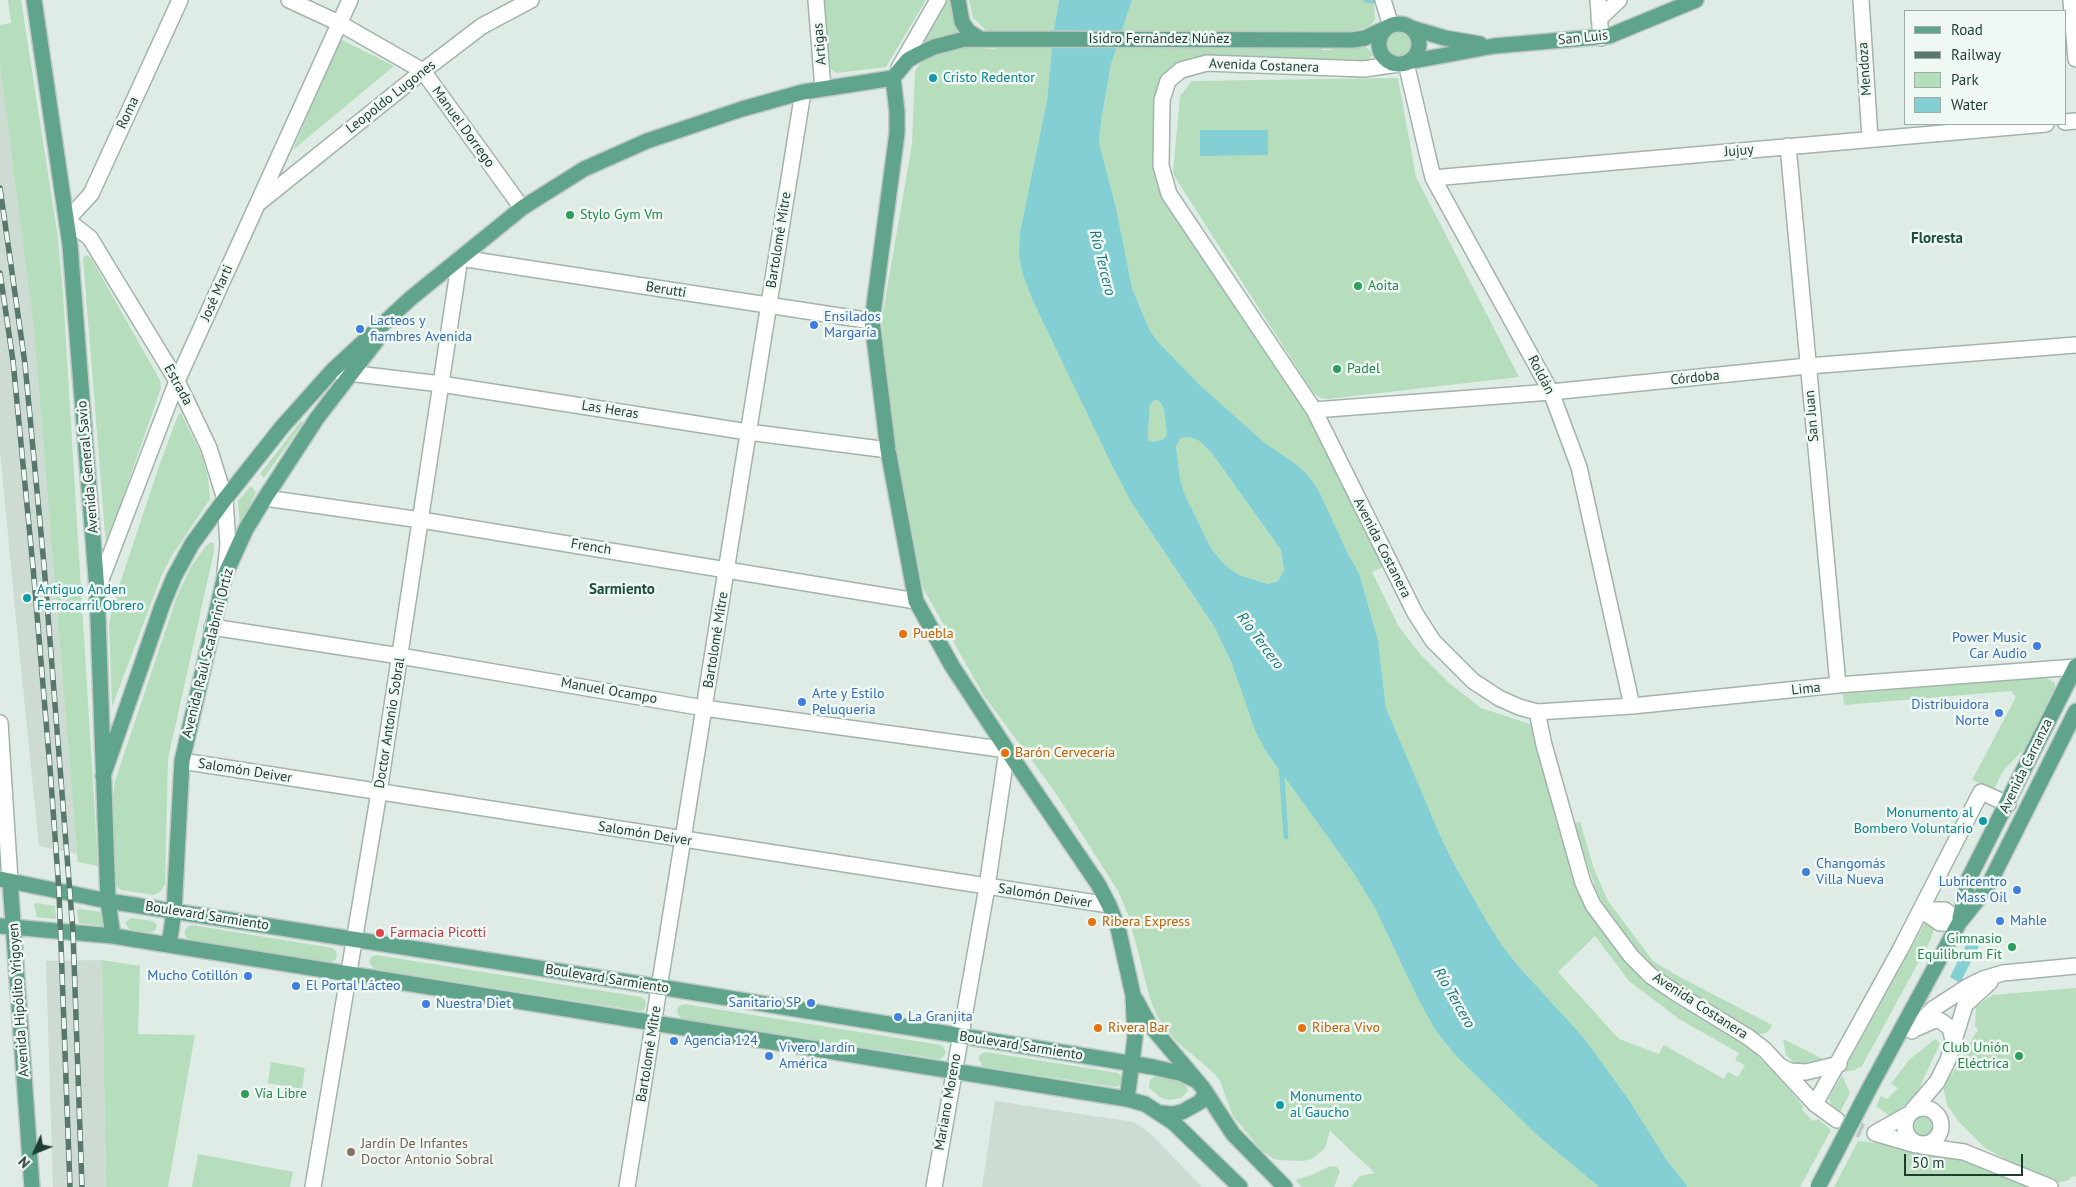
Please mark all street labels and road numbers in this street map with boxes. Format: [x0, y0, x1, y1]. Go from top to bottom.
street label: Artigas [810, 22, 830, 66]
street label: San Luis [1557, 27, 1609, 49]
street label: Isidro Fernández Núñez [1089, 31, 1229, 47]
street label: Mendoza [1855, 42, 1875, 96]
street label: Avenida Costanera [1209, 56, 1319, 76]
street label: Leopoldo Lugones [343, 57, 439, 137]
street label: Manuel Dorrego [428, 83, 498, 171]
street label: Roma [113, 94, 143, 132]
street label: Jujuy [1724, 141, 1754, 161]
street label: Bartolomé Mitre [763, 190, 795, 290]
street label: José Marti [197, 262, 237, 324]
street label: Berutti [645, 279, 687, 301]
street label: Roldán [1524, 353, 1558, 397]
street label: Estrada [160, 362, 196, 408]
street label: Córdoba [1670, 367, 1720, 389]
street label: San Juan [1801, 389, 1823, 443]
street label: Las Heras [580, 397, 640, 423]
street label: Avenida General Savio [74, 400, 102, 534]
street label: Avenida Costanera [1350, 495, 1414, 601]
street label: French [570, 536, 612, 558]
street label: Avenida Raúl Scalabrini Ortiz [179, 567, 237, 739]
street label: Bartolomé Mitre [700, 590, 732, 690]
street label: Doctor Antonio Sobral [371, 656, 409, 790]
street label: Manuel Ocampo [560, 674, 658, 708]
street label: Lima [1791, 679, 1821, 699]
street label: Avenida Carranza [1996, 716, 2056, 816]
street label: Salomón Deiver [197, 755, 293, 787]
street label: Salomón Deiver [597, 818, 693, 850]
street label: Salomón Deiver [997, 880, 1093, 912]
street label: Boulevard Sarmiento [144, 898, 270, 934]
street label: Avenida Hipólito Yrigoyen [5, 922, 33, 1078]
street label: Boulevard Sarmiento [544, 961, 670, 997]
street label: Avenida Costanera [1649, 969, 1751, 1043]
street label: Bartolomé Mitre [633, 1004, 665, 1104]
street label: Boulevard Sarmiento [958, 1028, 1084, 1064]
street label: Mariano Moreno [931, 1052, 965, 1152]

